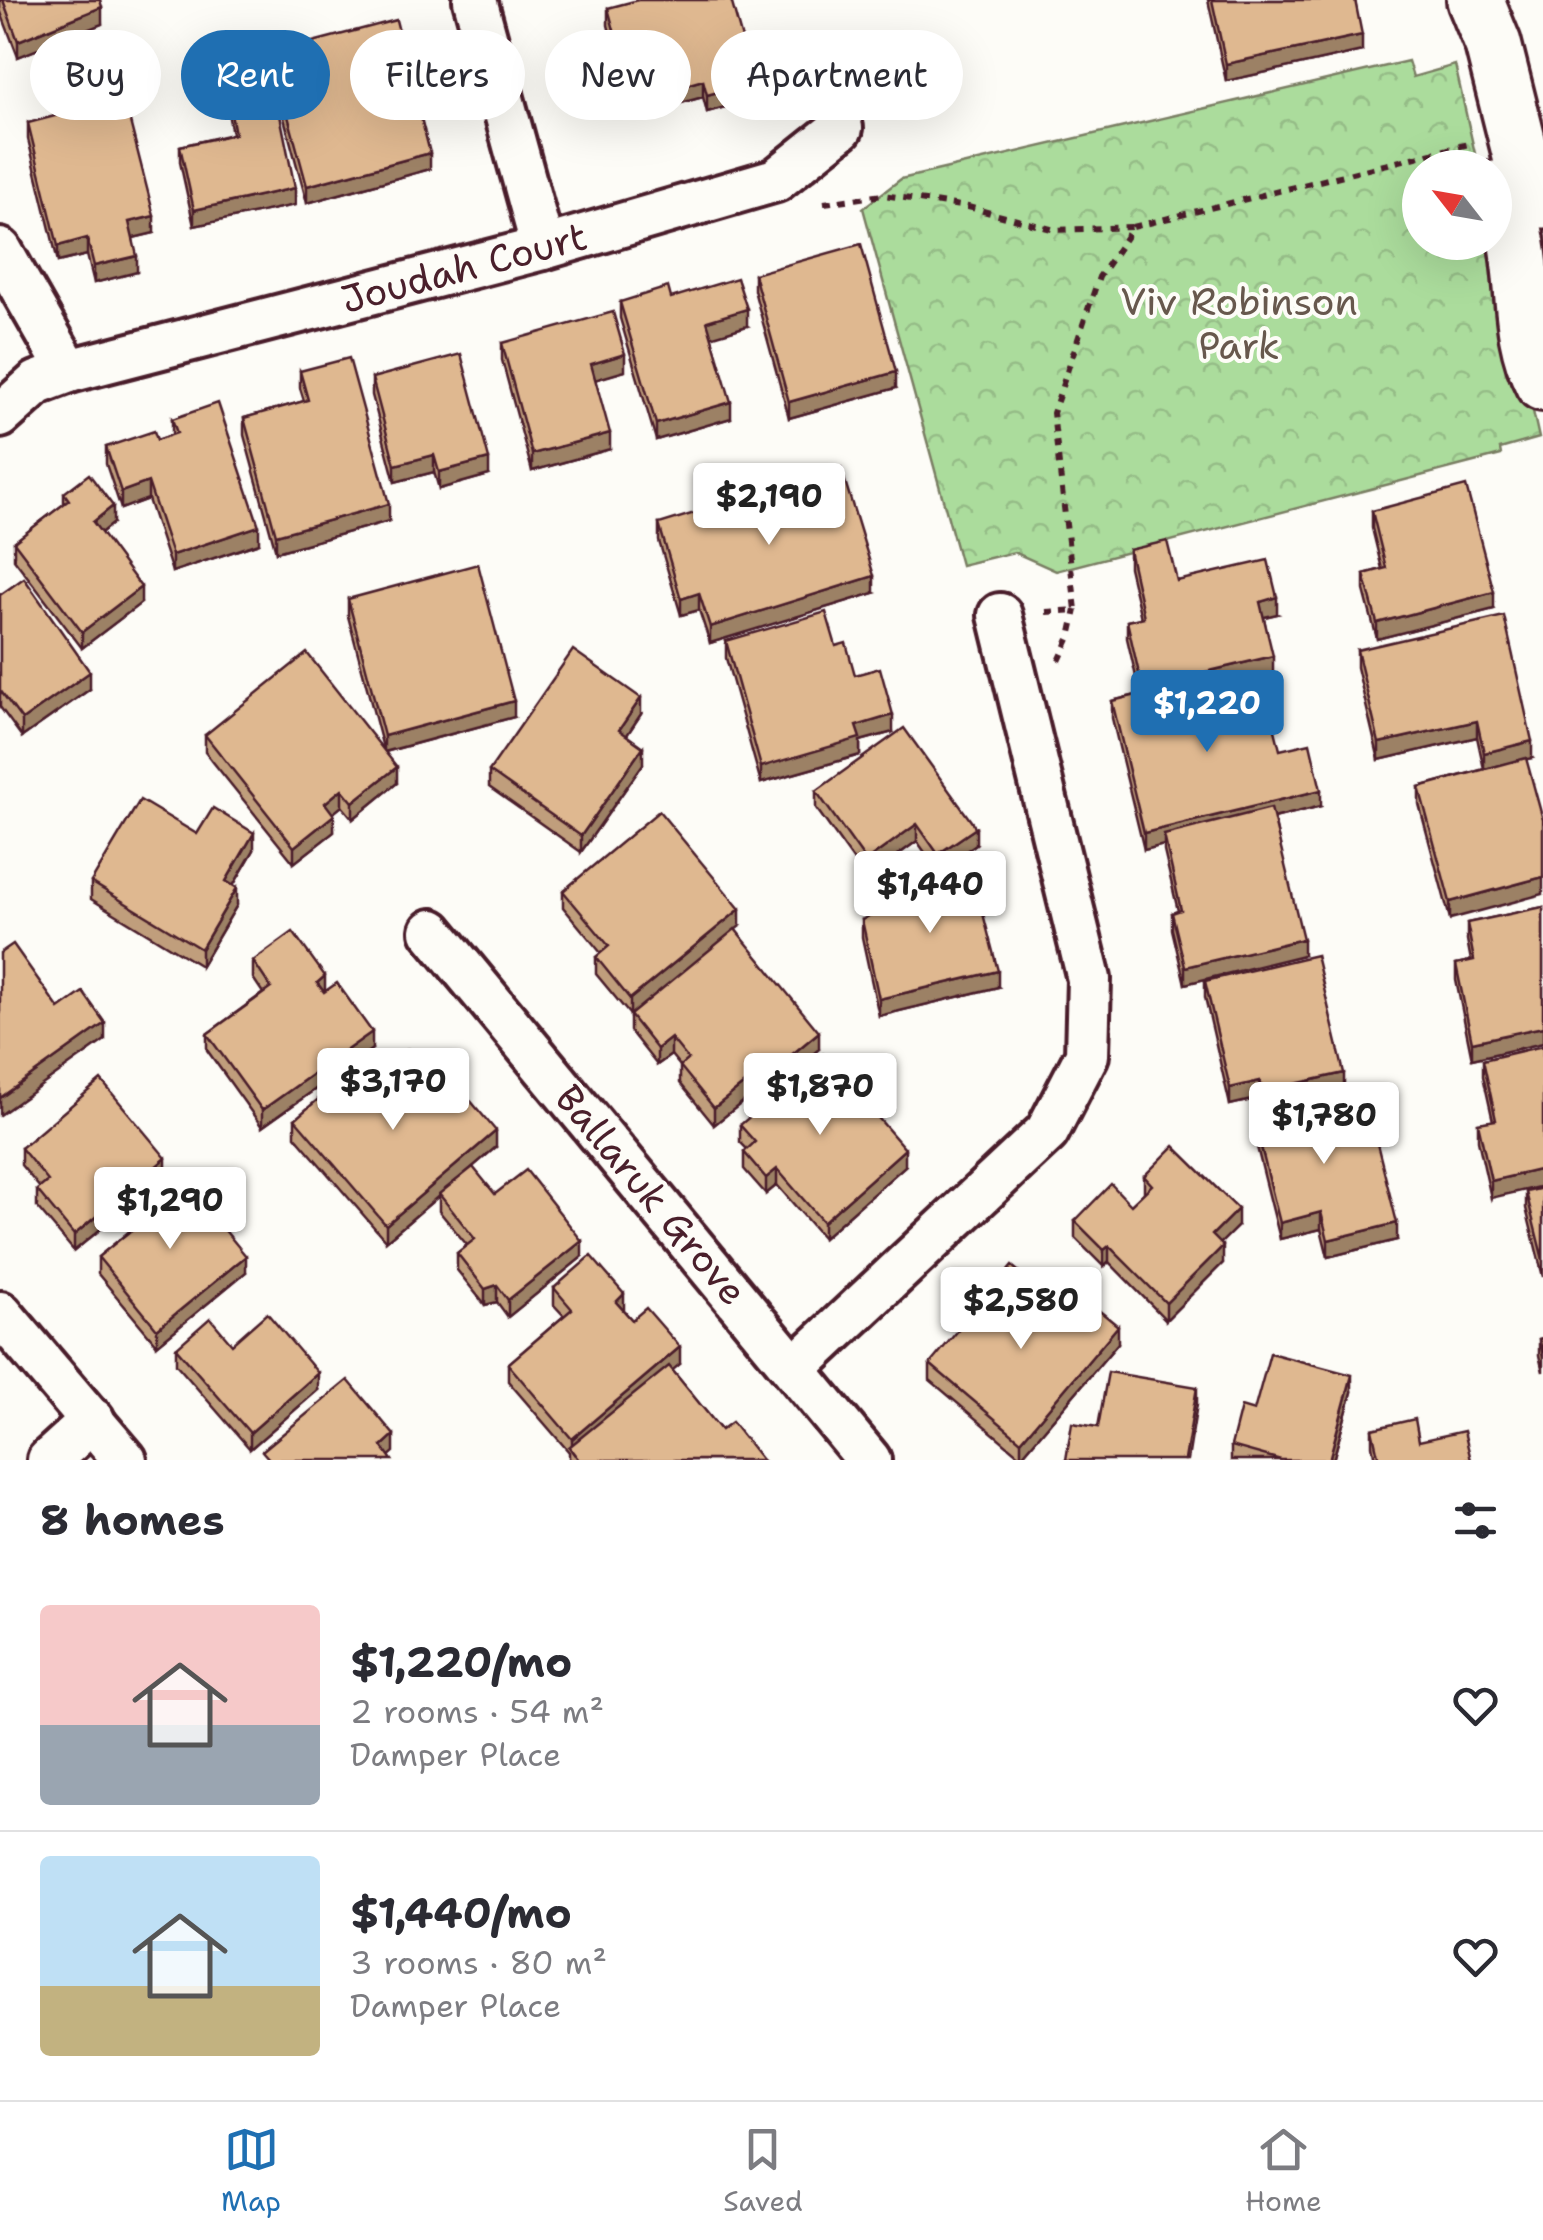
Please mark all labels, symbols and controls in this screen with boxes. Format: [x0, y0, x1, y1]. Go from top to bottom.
chip: Buy [30, 30, 161, 120]
chip: Rent [181, 30, 330, 120]
chip: Filters [350, 30, 525, 120]
chip: New [545, 30, 691, 120]
chip: Apartment [711, 30, 963, 120]
north arrow [1402, 150, 1512, 260]
map controls [1402, 150, 1512, 260]
street label: Joudah Court [335, 210, 592, 325]
park label: Viv Robinson Park [1120, 276, 1358, 371]
pin: $2,190 [688, 463, 850, 548]
text: $2,190 [715, 474, 823, 517]
pin: $1,220 [1126, 670, 1288, 755]
text: $1,220 [1153, 681, 1261, 724]
pin: $1,440 [849, 851, 1011, 936]
text: $1,440 [876, 862, 984, 905]
pin: $3,170 [312, 1048, 474, 1133]
pin: $1,870 [739, 1053, 901, 1138]
text: $3,170 [339, 1059, 447, 1102]
text: $1,870 [766, 1064, 874, 1107]
street label: Ballaruk Grove [544, 1074, 759, 1316]
pin: $1,780 [1243, 1082, 1405, 1167]
text: $1,780 [1271, 1093, 1377, 1136]
pin: $1,290 [89, 1167, 251, 1252]
text: $1,290 [116, 1178, 224, 1221]
pin: $2,580 [940, 1267, 1102, 1352]
text: $2,580 [963, 1278, 1079, 1321]
text: 8 homes [40, 1492, 225, 1548]
icon: filters [1448, 1493, 1503, 1548]
text: $1,220/mo [350, 1634, 572, 1690]
icon: home [120, 1645, 240, 1765]
icon: heart [1448, 1678, 1503, 1733]
text: 2 rooms · 54 m² [350, 1690, 604, 1733]
text: Damper Place [350, 1733, 561, 1776]
text: $1,440/mo [350, 1885, 572, 1941]
icon: home [120, 1896, 240, 2016]
icon: heart [1448, 1929, 1503, 1984]
text: 3 rooms · 80 m² [350, 1941, 607, 1984]
text: Damper Place [350, 1984, 561, 2027]
tab: Map [221, 2122, 281, 2220]
tab: Saved [723, 2122, 803, 2220]
tab: Home [1245, 2122, 1322, 2220]

